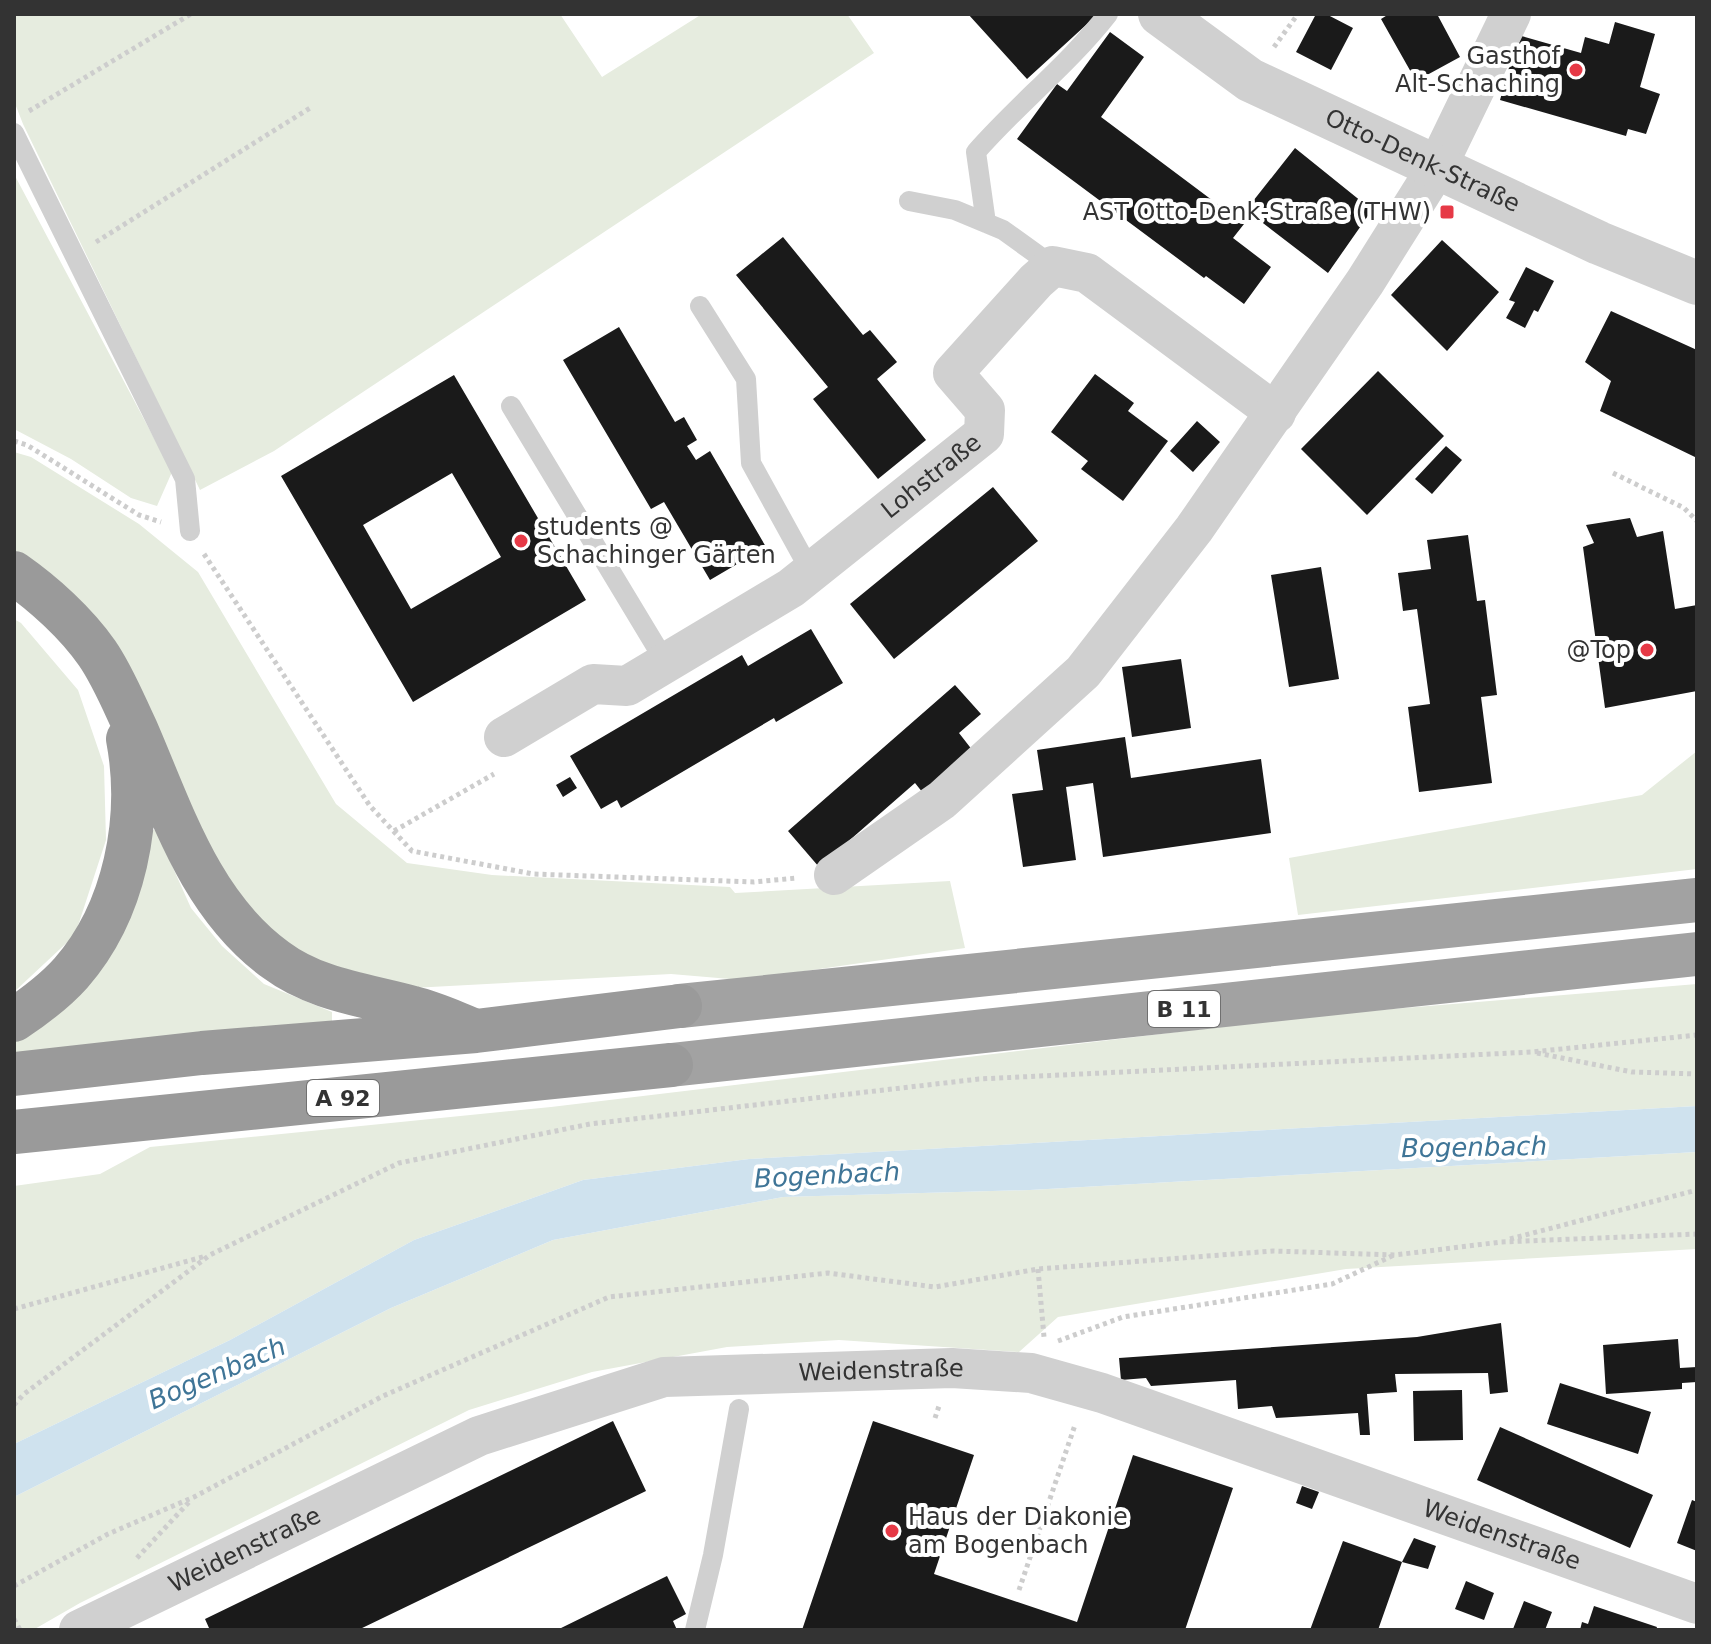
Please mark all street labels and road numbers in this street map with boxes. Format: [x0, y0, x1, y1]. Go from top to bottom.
street label: Otto-Denk-Straße [1321, 103, 1524, 218]
street label: Lohstraße [876, 428, 987, 524]
road number: B 11 [1148, 991, 1220, 1027]
road number: A 92 [307, 1080, 379, 1116]
street label: Weidenstraße [798, 1354, 965, 1387]
street label: Weidenstraße [1419, 1494, 1584, 1576]
street label: Weidenstraße [164, 1501, 325, 1598]

